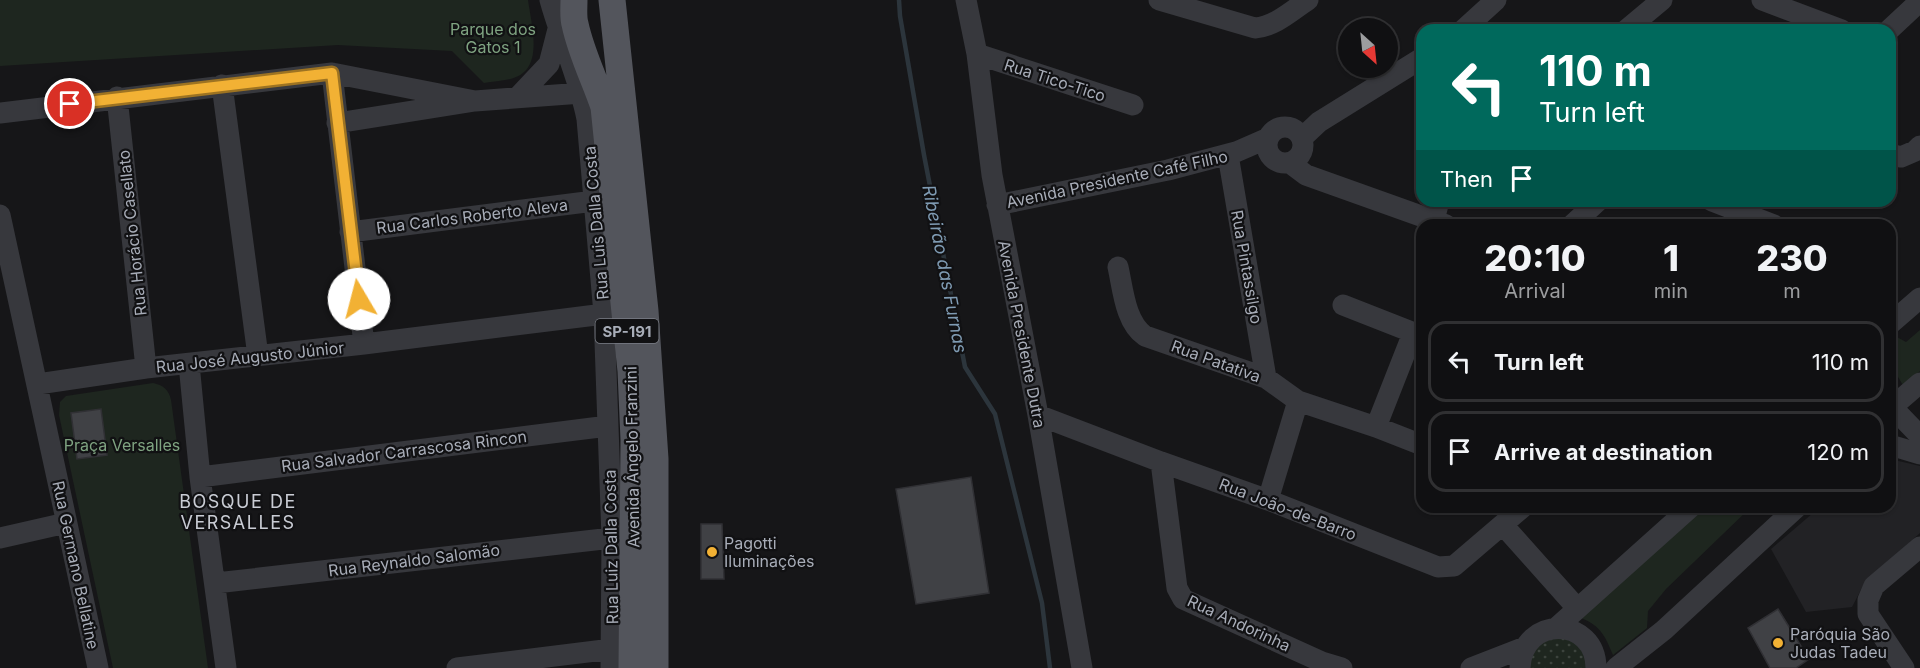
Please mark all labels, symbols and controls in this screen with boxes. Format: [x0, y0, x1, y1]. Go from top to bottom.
north arrow [1338, 18, 1398, 78]
map controls [1338, 18, 1398, 78]
park label: Parque dos Gatos 1 [450, 19, 536, 57]
text: 110 m [1539, 45, 1652, 96]
icon: left [1440, 48, 1518, 126]
street label: Rua Tico-Tico [1002, 54, 1108, 106]
pin [44, 78, 95, 129]
icon: arrive [53, 87, 86, 120]
text: Turn left [1539, 96, 1645, 129]
street label: Rua Luis Dalla Costa [579, 145, 613, 301]
street label: Avenida Presidente Café Filho [1004, 146, 1230, 212]
street label: Rua Horácio Casellato [113, 149, 151, 317]
icon: arrive [1505, 162, 1538, 195]
text: Then [1440, 166, 1493, 192]
water label: Ribeirão das Furnas [918, 183, 972, 355]
street label: Rua Carlos Roberto Aleva [375, 194, 569, 238]
street label: Rua Pintassilgo [1227, 209, 1267, 325]
text: 20:10 [1484, 236, 1586, 280]
text: 1 [1663, 236, 1679, 280]
text: 230 [1756, 236, 1828, 280]
street label: Avenida Presidente Dutra [994, 238, 1050, 430]
position arrow [327, 267, 391, 331]
text: Arrival [1504, 279, 1566, 303]
text: min [1654, 279, 1688, 303]
text: m [1783, 279, 1801, 303]
road number: SP-191 [596, 319, 658, 343]
street label: Rua Patativa [1169, 336, 1263, 386]
street label: Rua José Augusto Júnior [155, 337, 345, 377]
icon: left [1443, 345, 1476, 378]
text: Turn left [1494, 349, 1584, 375]
text: 110 m [1812, 349, 1869, 375]
street label: Avenida Ângelo Franzini [620, 366, 644, 548]
street label: Rua Salvador Carrascosa Rincon [280, 426, 528, 476]
park label: Praça Versalles [64, 435, 180, 455]
icon: arrive [1443, 435, 1476, 468]
text: Arrive at destination [1494, 439, 1713, 465]
text: 120 m [1807, 439, 1869, 465]
street label: Rua Luiz Dalla Costa [600, 469, 622, 625]
street label: Rua João-de-Barro [1216, 474, 1360, 544]
street label: Rua Germano Bellatine [48, 479, 104, 651]
district label: BOSQUE DE VERSALLES [179, 491, 297, 533]
place label: Pagotti Iluminações [724, 533, 814, 571]
street label: Rua Reynaldo Salomão [327, 540, 501, 580]
marker: Pagotti Iluminações [705, 545, 719, 559]
street label: Rua Andorinha [1184, 590, 1294, 656]
place label: Paróquia São Judas Tadeu [1790, 624, 1890, 662]
marker: Paróquia São Judas Tadeu [1771, 636, 1785, 650]

